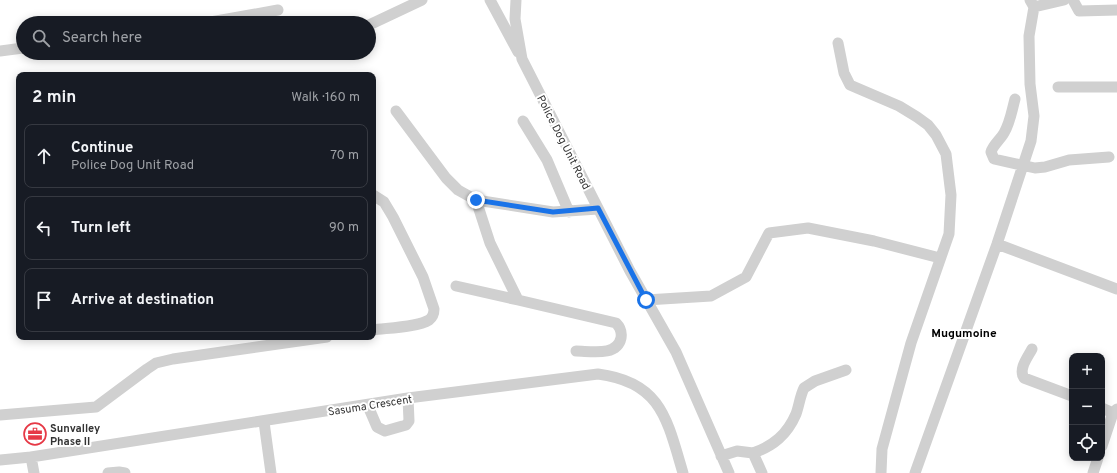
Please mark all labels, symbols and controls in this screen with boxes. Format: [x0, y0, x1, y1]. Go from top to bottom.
search box [16, 16, 376, 60]
icon: search [30, 27, 52, 49]
text: Search here [62, 29, 142, 48]
text: 2 min [32, 87, 76, 109]
text: Walk · 160 m [291, 90, 360, 106]
street label: Police Dog Unit Road [533, 93, 593, 192]
text: Continue [71, 139, 133, 158]
icon: ahead [33, 145, 55, 167]
text: 70 m [330, 148, 359, 164]
text: Police Dog Unit Road [71, 158, 194, 174]
route end [467, 191, 485, 209]
icon: left [33, 217, 55, 239]
text: Turn left [71, 219, 131, 238]
text: 90 m [329, 220, 359, 236]
icon: arrive [33, 289, 55, 311]
text: Arrive at destination [71, 291, 214, 310]
route start [637, 291, 655, 309]
district label: Mugumoine [931, 326, 997, 342]
map controls [1069, 353, 1105, 461]
button: + [1069, 353, 1105, 389]
button: − [1069, 389, 1105, 425]
street label: Sasuma Crescent [327, 392, 413, 420]
office icon: Sunvalley Phase II [22, 421, 48, 447]
place label: Sunvalley Phase II [50, 422, 100, 449]
button: locate [1069, 425, 1105, 461]

